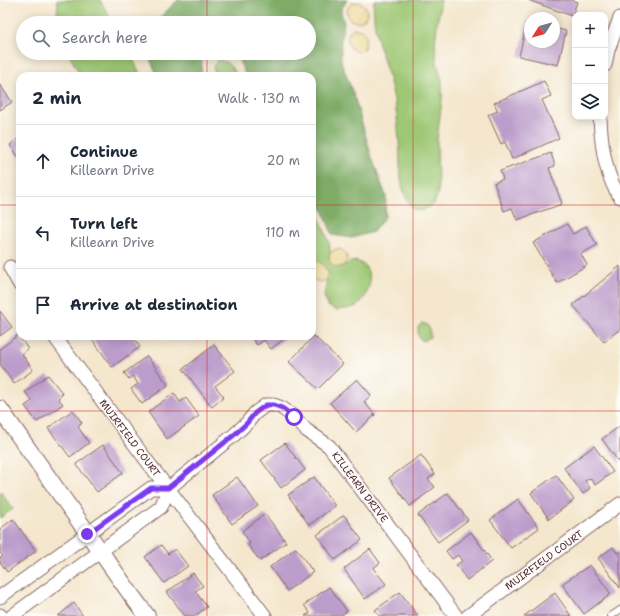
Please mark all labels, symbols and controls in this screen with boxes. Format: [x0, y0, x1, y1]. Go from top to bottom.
north arrow [524, 12, 560, 48]
map controls [572, 12, 608, 120]
button: + [572, 12, 608, 48]
search box [16, 16, 316, 60]
icon: search [30, 27, 52, 49]
text: Search here [62, 28, 148, 48]
button: − [572, 48, 608, 84]
button: layers [572, 84, 608, 120]
text: 2 min [32, 87, 82, 109]
text: Walk · 130 m [218, 90, 300, 107]
text: Continue [70, 142, 138, 162]
icon: ahead [32, 150, 54, 172]
text: 20 m [267, 152, 300, 169]
text: Killearn Drive [70, 162, 155, 179]
text: Turn left [70, 214, 138, 234]
icon: left [32, 222, 54, 244]
text: 110 m [265, 224, 300, 241]
text: Killearn Drive [70, 234, 155, 251]
icon: arrive [32, 294, 54, 316]
text: Arrive at destination [70, 295, 238, 315]
street label: MUIRFIELD COURT [97, 397, 163, 479]
route start [285, 408, 303, 426]
street label: KILLEARN DRIVE [329, 449, 391, 525]
route end [78, 525, 96, 543]
street label: MUIRFIELD COURT [502, 527, 586, 593]

